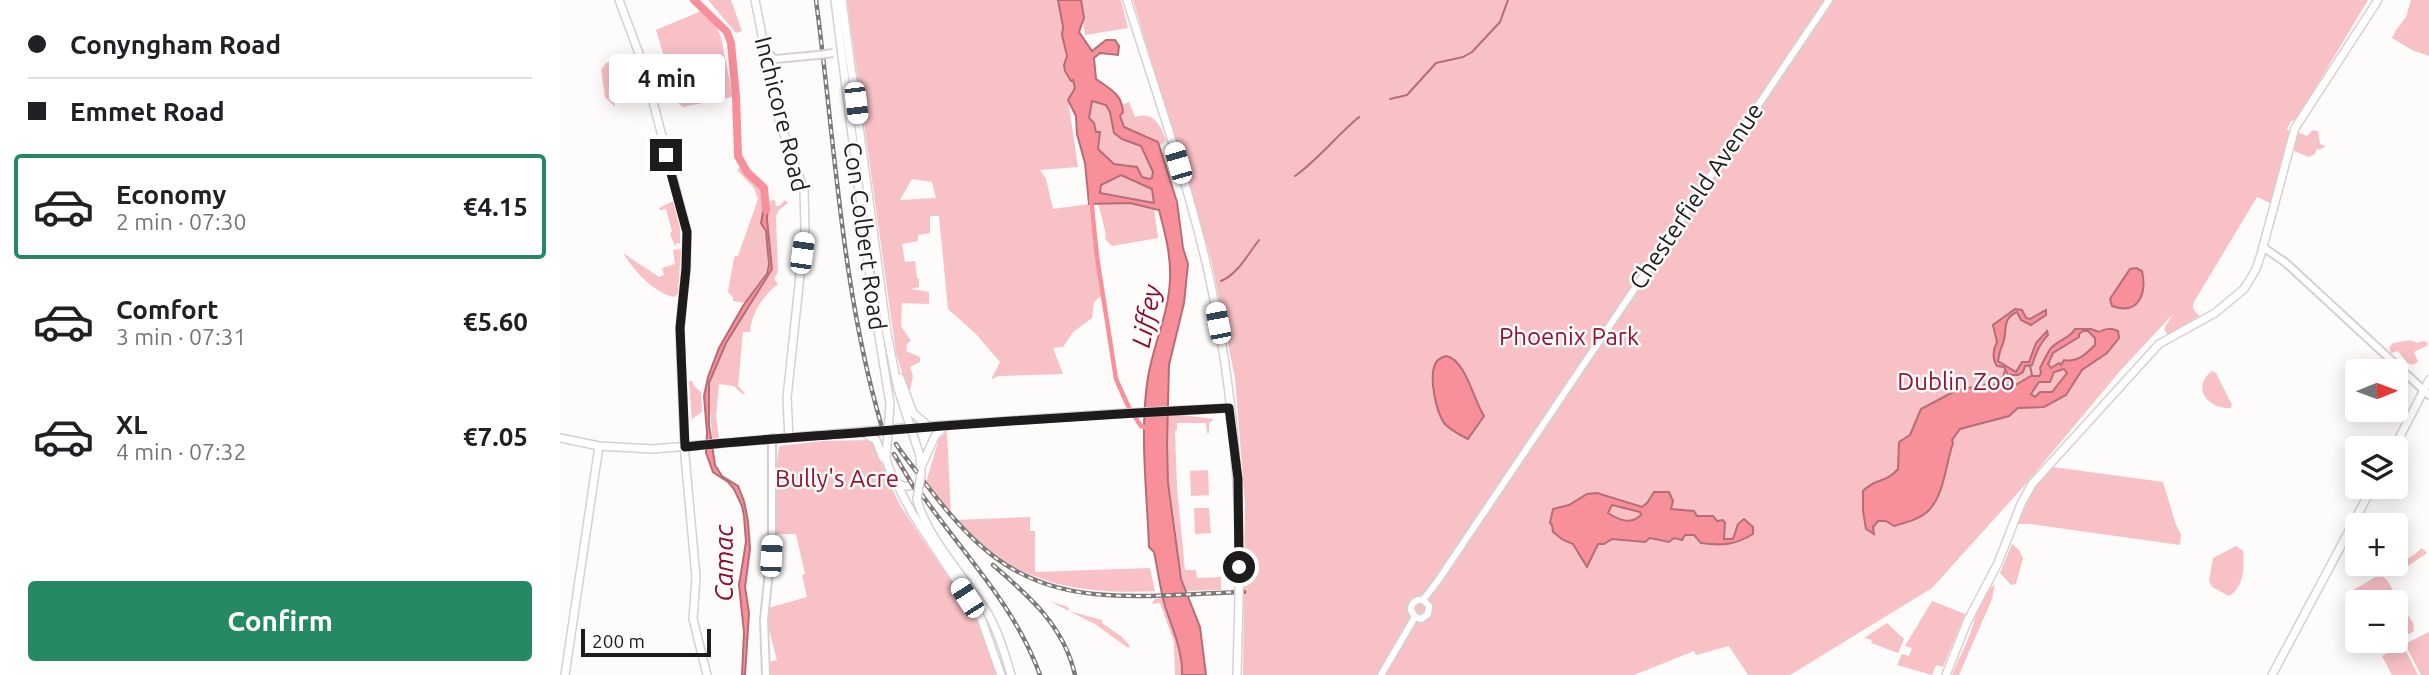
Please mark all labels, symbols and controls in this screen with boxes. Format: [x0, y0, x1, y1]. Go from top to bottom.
text: Conyngham Road [70, 30, 281, 59]
street label: Inchicore Road [750, 34, 814, 194]
callout: 4 min [608, 54, 724, 102]
text: 4 min [638, 66, 696, 91]
car [844, 81, 869, 125]
text: Emmet Road [70, 97, 225, 126]
street label: Chesterfield Avenue [1624, 98, 1768, 294]
route end [650, 139, 682, 171]
street label: Con Colbert Road [838, 140, 892, 332]
car [1163, 140, 1194, 186]
icon: car [32, 175, 95, 238]
text: Economy [116, 180, 226, 209]
text: €4.15 [463, 192, 528, 221]
text: 2 min · 07:30 [116, 209, 247, 234]
car [789, 231, 816, 275]
water label: Liffey [1126, 282, 1166, 350]
icon: car [32, 290, 95, 353]
text: Comfort [116, 295, 219, 324]
car [1204, 300, 1233, 346]
text: €5.60 [463, 307, 528, 336]
park label: Phoenix Park [1499, 323, 1639, 350]
text: 3 min · 07:31 [116, 324, 247, 349]
north arrow [2345, 359, 2408, 422]
map controls [2345, 359, 2408, 653]
park label: Dublin Zoo [1897, 368, 2015, 395]
icon: car [32, 405, 95, 468]
text: XL [116, 410, 147, 439]
text: €7.05 [463, 422, 528, 451]
button: layers [2345, 436, 2408, 499]
text: 4 min · 07:32 [116, 439, 247, 464]
park label: Bully's Acre [775, 465, 899, 492]
button: + [2345, 513, 2408, 576]
water label: Camac [709, 523, 738, 602]
car [760, 534, 783, 578]
route start [1223, 551, 1255, 583]
car [947, 575, 988, 621]
button: Confirm [28, 581, 532, 661]
button: − [2345, 590, 2408, 653]
scale bar [581, 626, 710, 658]
text: 200 m [592, 630, 645, 652]

